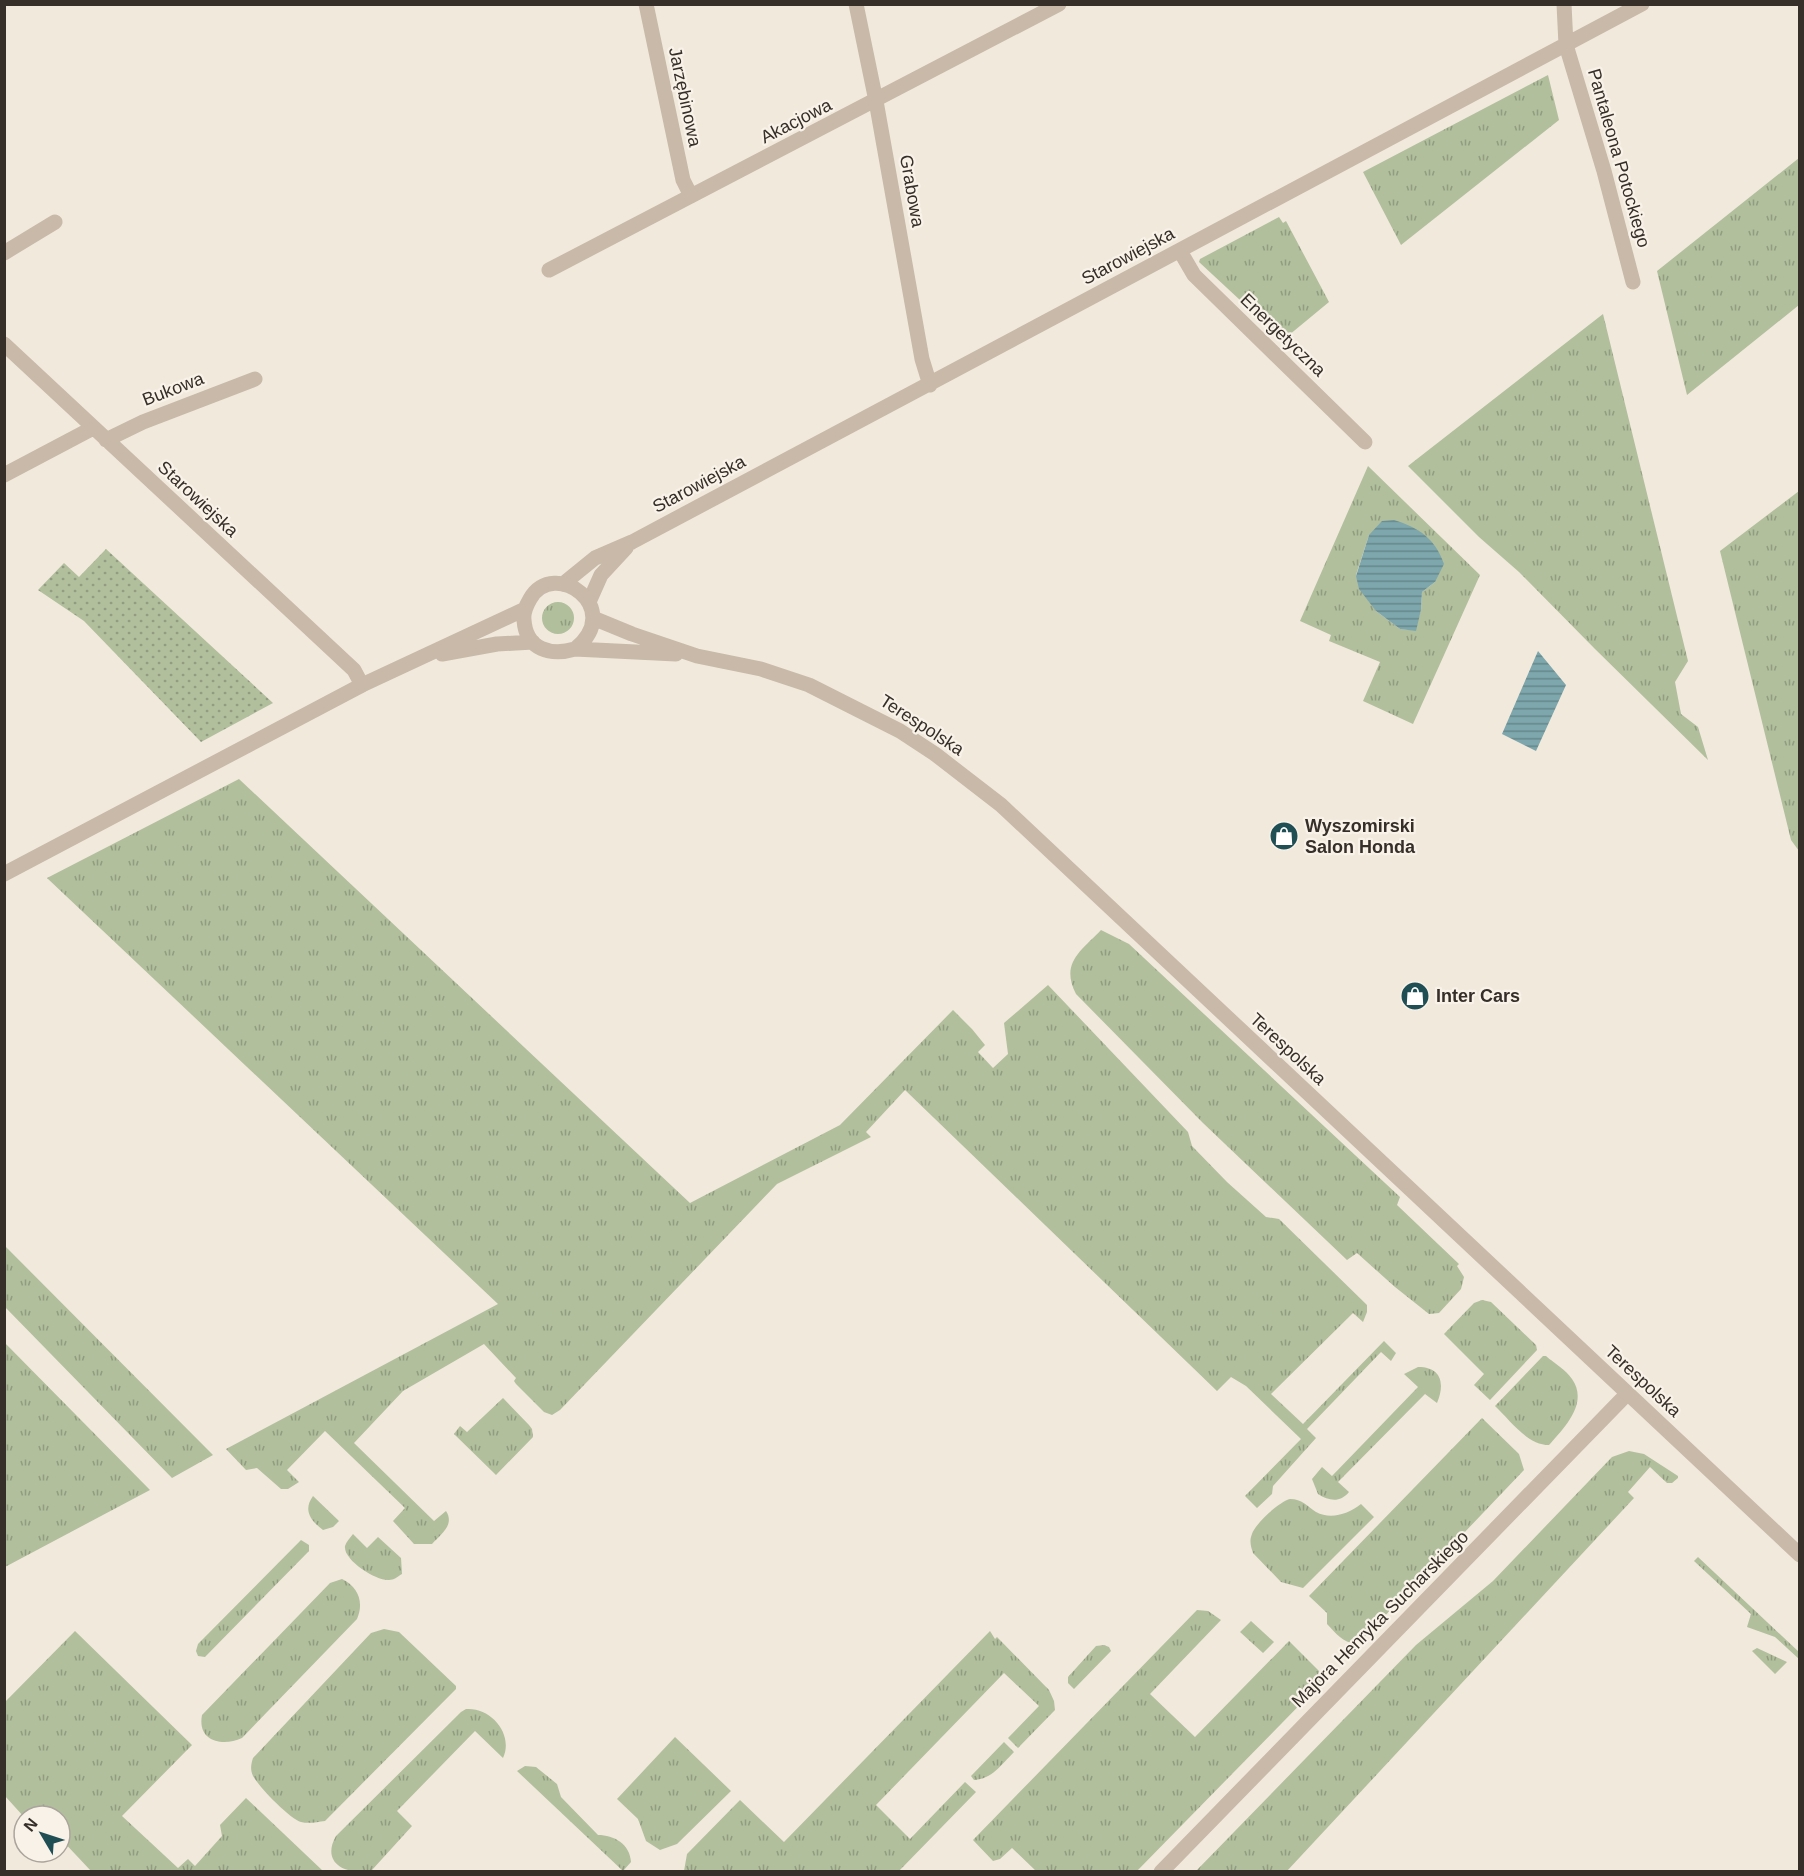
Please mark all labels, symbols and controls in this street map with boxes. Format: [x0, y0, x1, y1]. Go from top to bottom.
street label: Jarzębinowa [665, 45, 705, 149]
street label: Pantaleona Potockiego [1584, 66, 1654, 250]
street label: Akacjowa [757, 94, 836, 147]
street label: Grabowa [896, 153, 928, 230]
street label: Starowiejska [1078, 223, 1179, 289]
street label: Energetyczna [1236, 290, 1330, 381]
street label: Bukowa [140, 368, 207, 410]
street label: Starowiejska [649, 451, 750, 517]
street label: Starowiejska [154, 457, 243, 542]
street label: Terespolska [876, 690, 969, 760]
place label: Wyszomirski Salon Honda [1305, 816, 1416, 857]
shop icon: Wyszomirski Salon Honda [1268, 820, 1300, 852]
shop icon: Inter Cars [1399, 980, 1431, 1012]
place label: Inter Cars [1436, 986, 1520, 1006]
street label: Terespolska [1246, 1009, 1331, 1090]
street label: Terespolska [1601, 1341, 1686, 1422]
street label: Majora Henryka Sucharskiego [1288, 1527, 1472, 1711]
north arrow [12, 1804, 72, 1864]
text: N [20, 1815, 41, 1835]

